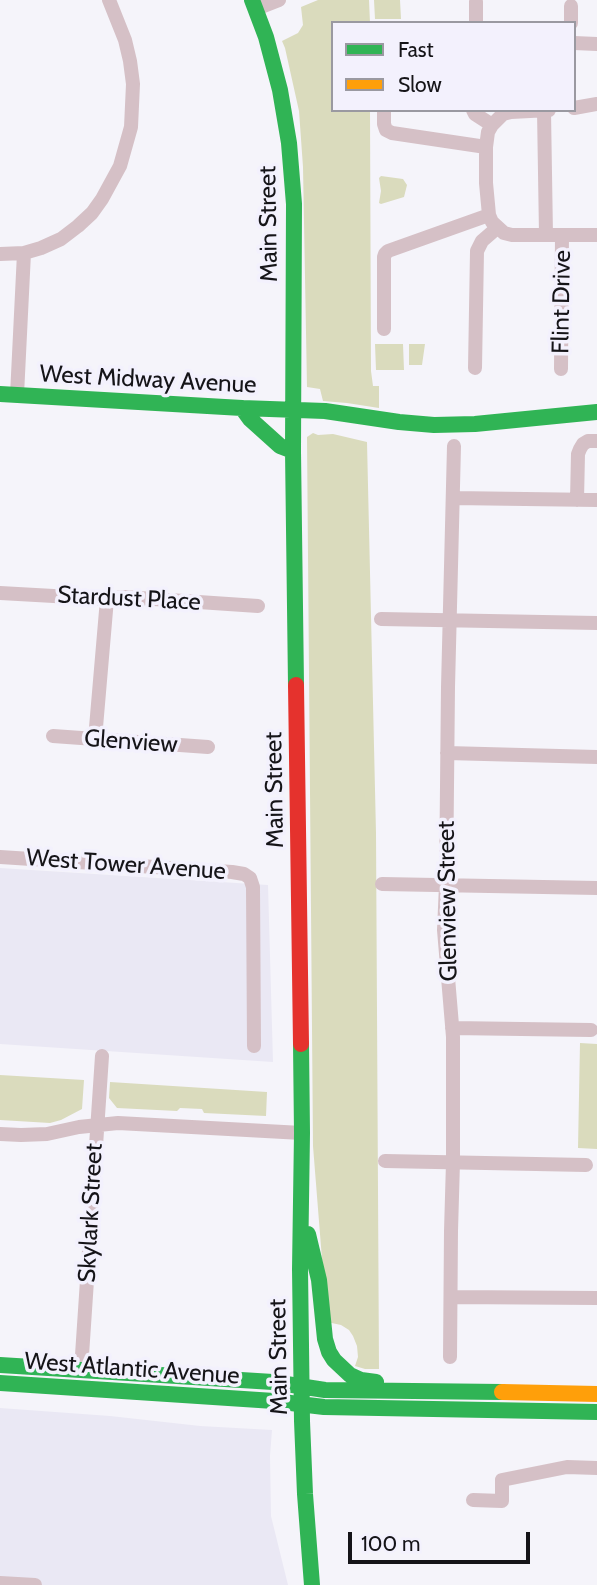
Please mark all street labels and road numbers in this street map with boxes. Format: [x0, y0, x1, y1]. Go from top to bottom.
street label: Main Street [254, 166, 284, 282]
street label: Flint Drive [547, 250, 577, 354]
street label: West Midway Avenue [39, 360, 257, 400]
street label: Stardust Place [57, 581, 201, 617]
street label: Glenview [83, 724, 179, 760]
street label: Main Street [260, 732, 290, 848]
street label: Glenview Street [432, 820, 464, 982]
street label: West Tower Avenue [25, 844, 227, 886]
street label: Skylark Street [73, 1143, 109, 1283]
street label: Main Street [264, 1299, 294, 1415]
street label: West Atlantic Avenue [23, 1347, 241, 1391]

